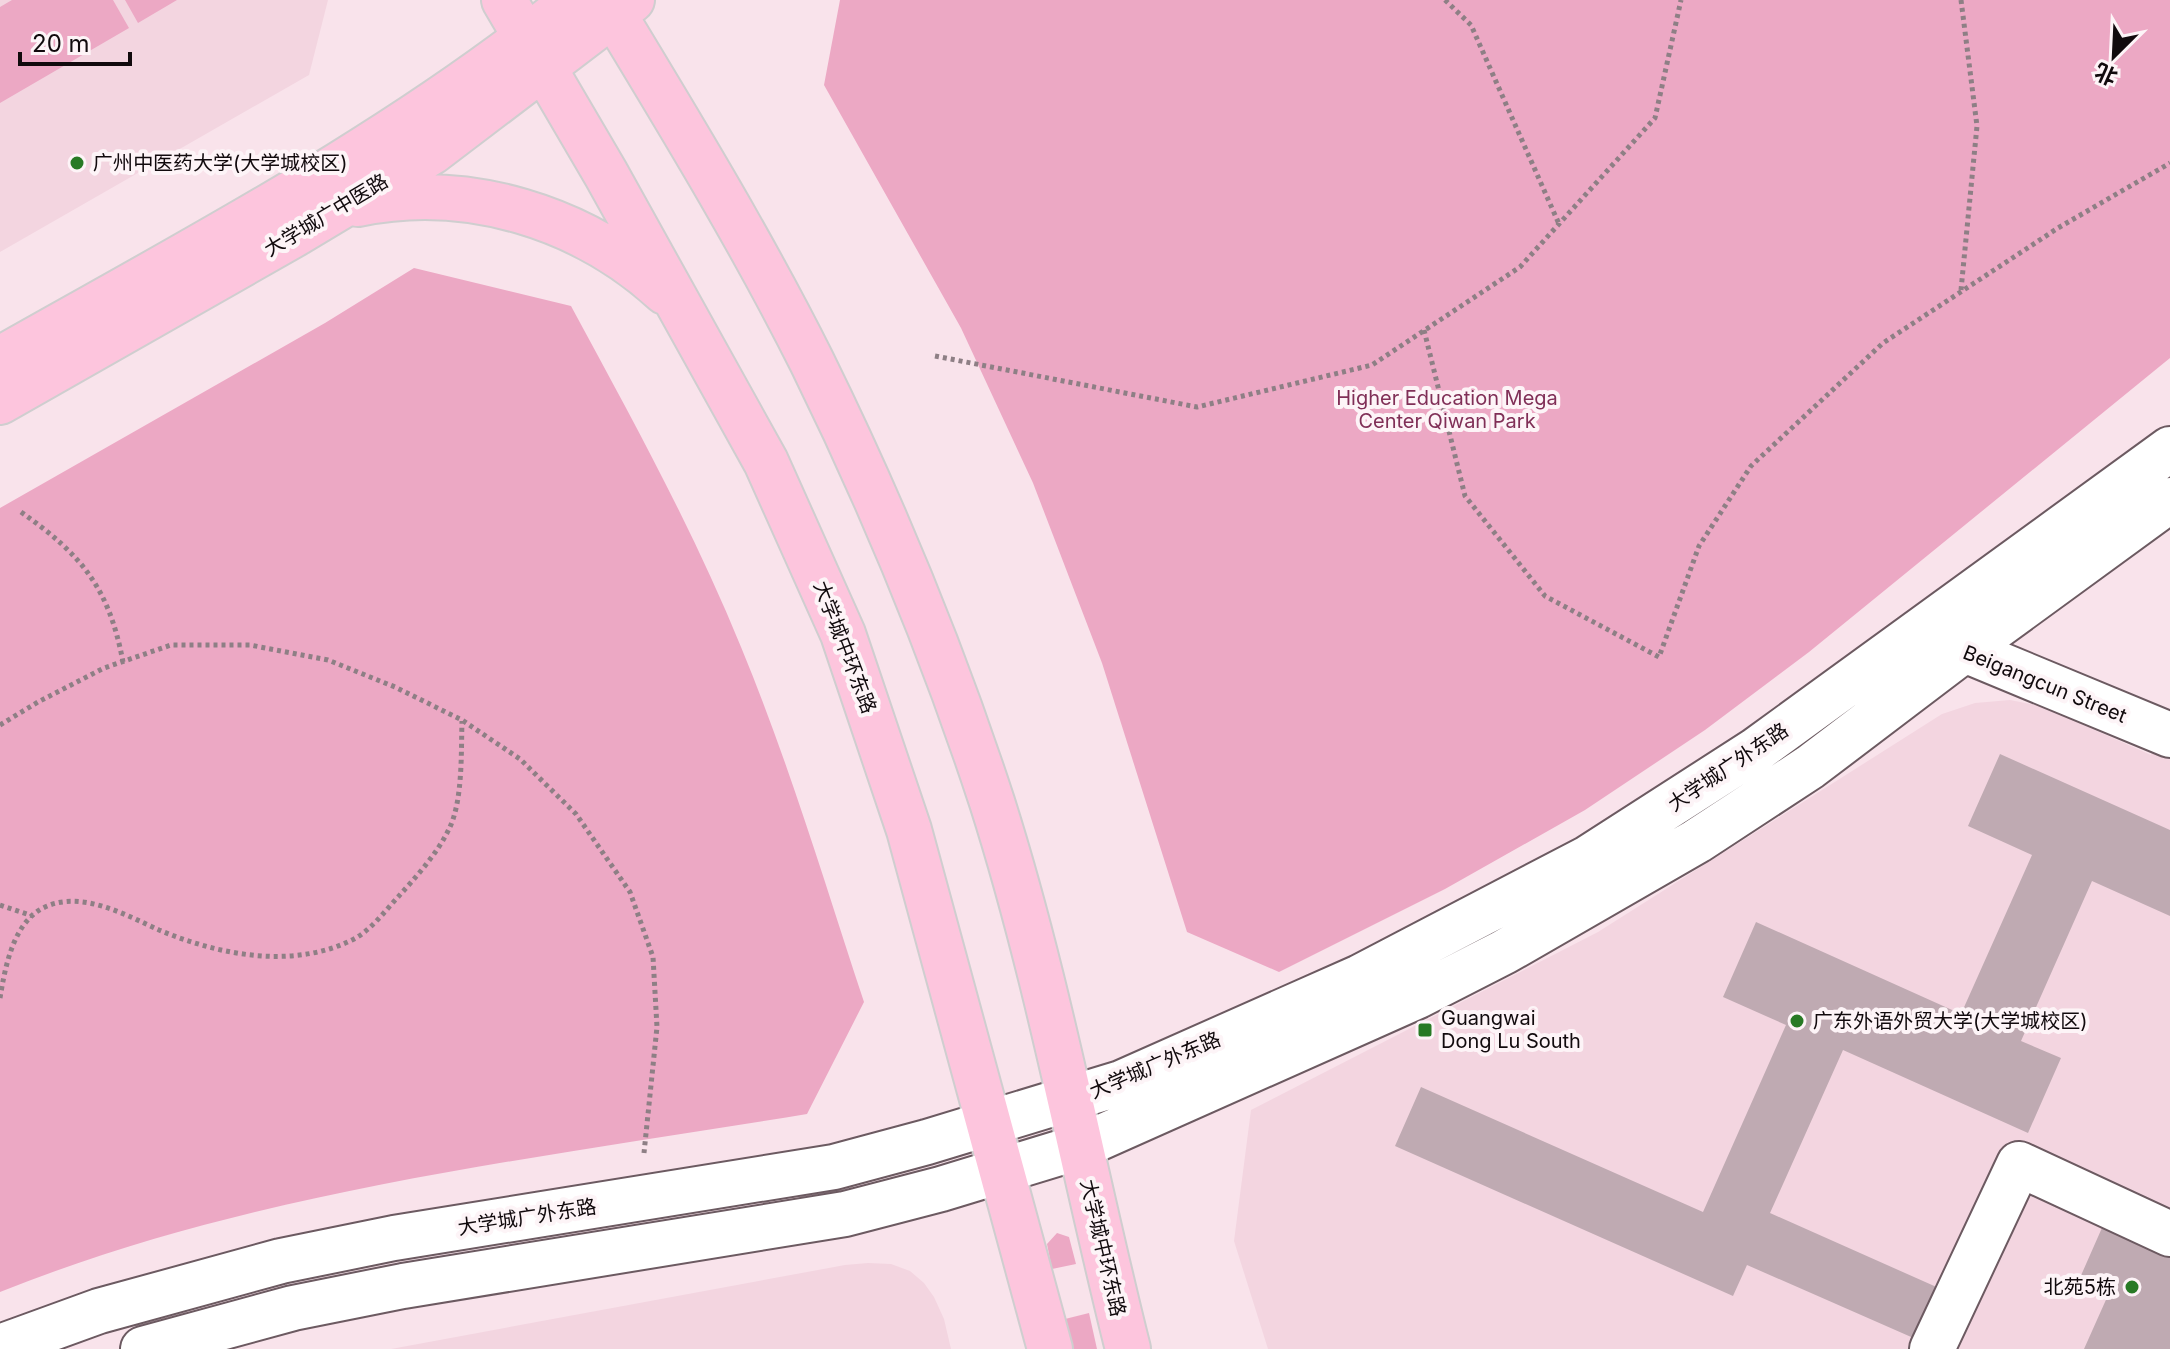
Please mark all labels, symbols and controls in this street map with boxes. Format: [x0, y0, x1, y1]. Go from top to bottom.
scale bar [20, 16, 130, 66]
north arrow [2074, 16, 2154, 96]
text: 20 m [32, 29, 90, 58]
text: 北 [2091, 58, 2121, 91]
place label: 广州中医药大学(大学城校区) [93, 151, 348, 175]
marker: 广州中医药大学(大学城校区) [68, 154, 86, 172]
street label: 大学城广中医路 [260, 169, 392, 261]
park label: Higher Education Mega Center Qiwan Park [1336, 386, 1558, 433]
street label: 大学城中环东路 [809, 577, 881, 717]
street label: Beigangcun Street [1960, 640, 2131, 728]
street label: 大学城广外东路 [1663, 718, 1793, 816]
place label: Guangwai Dong Lu South [1441, 1006, 1581, 1053]
place label: 广东外语外贸大学(大学城校区) [1813, 1009, 2088, 1033]
marker: 广东外语外贸大学(大学城校区) [1788, 1012, 1806, 1030]
marker: Guangwai Dong Lu South [1416, 1021, 1434, 1039]
street label: 大学城广外东路 [1086, 1027, 1224, 1103]
street label: 大学城中环东路 [1076, 1177, 1130, 1319]
street label: 大学城广外东路 [456, 1194, 598, 1240]
place label: 北苑5栋 [2044, 1275, 2116, 1299]
marker: 北苑5栋 [2123, 1278, 2141, 1296]

